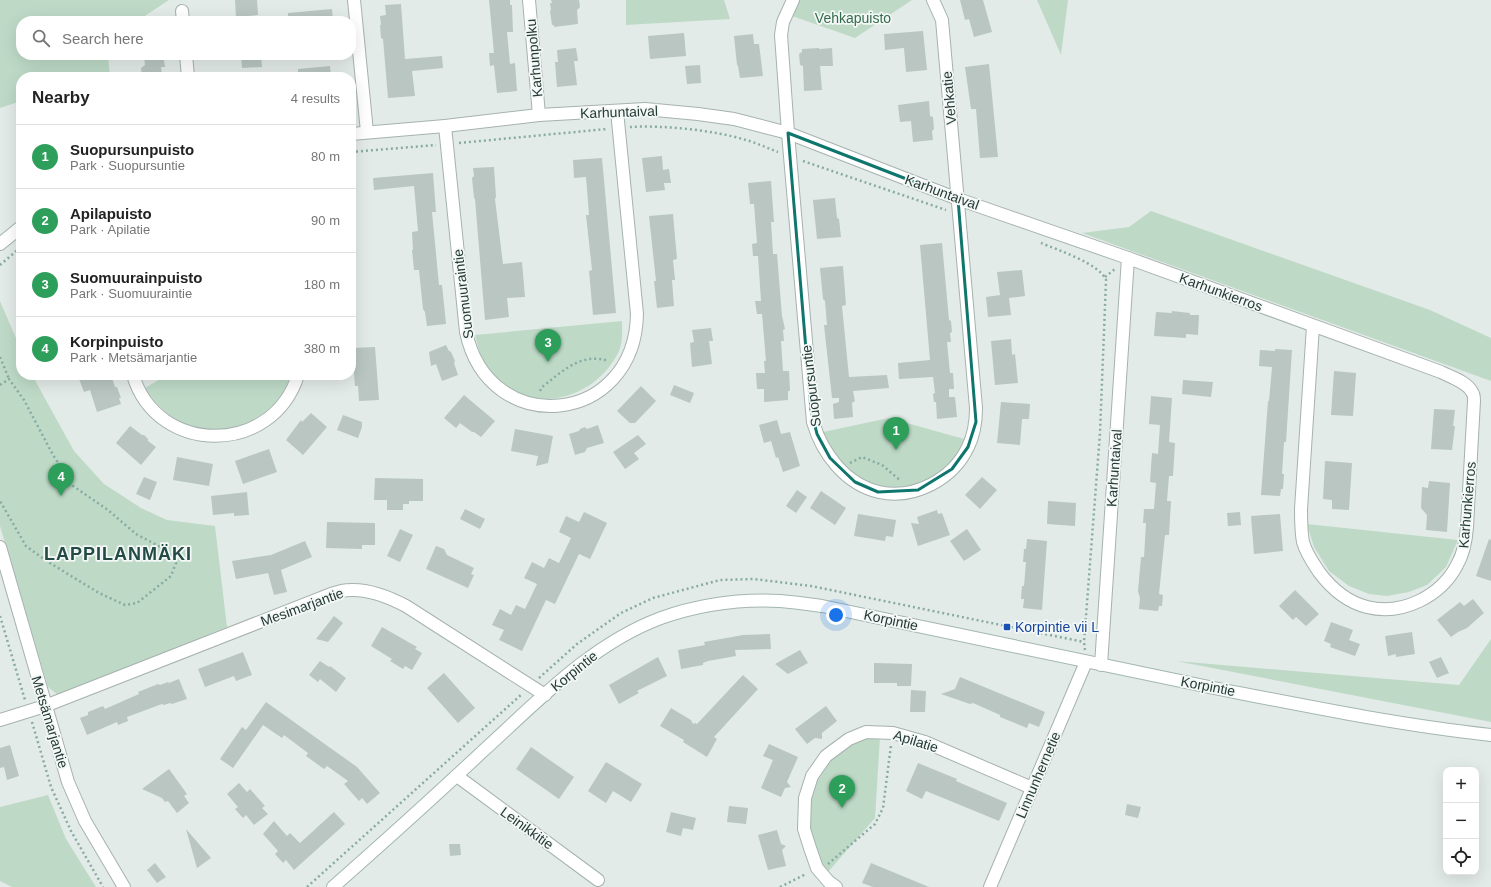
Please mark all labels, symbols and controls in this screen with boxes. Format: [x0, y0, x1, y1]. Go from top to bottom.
park label: Vehkapuisto [815, 10, 891, 26]
search box [16, 16, 356, 60]
street label: Karhunpolku [523, 18, 545, 98]
icon: search [30, 27, 52, 49]
text: Search here [62, 30, 144, 47]
street label: Vehkatie [939, 70, 959, 125]
text: Nearby [32, 88, 90, 107]
text: 4 results [291, 91, 340, 106]
street label: Karhuntaival [580, 103, 658, 121]
text: Suopursunpuisto [70, 141, 194, 158]
text: 1 [41, 149, 49, 164]
text: 80 m [311, 149, 340, 164]
text: Park · Suopursuntie [70, 158, 185, 173]
street label: Karhuntaival [903, 171, 981, 213]
text: Apilapuisto [70, 205, 152, 222]
text: 2 [41, 213, 49, 228]
text: 90 m [311, 213, 340, 228]
text: Park · Apilatie [70, 222, 150, 237]
street label: Suomuuraintie [450, 248, 476, 340]
text: Suomuurainpuisto [70, 269, 203, 286]
street label: Karhunkierros [1177, 270, 1265, 314]
text: 3 [41, 277, 49, 292]
text: 180 m [304, 277, 340, 292]
text: Park · Suomuuraintie [70, 286, 192, 301]
pin: 3 [535, 329, 561, 362]
text: Korpinpuisto [70, 333, 163, 350]
text: 4 [41, 341, 49, 356]
text: 380 m [304, 341, 340, 356]
street label: Suopursuntie [798, 344, 824, 428]
text: Park · Metsämarjantie [70, 350, 197, 365]
pin: 1 [883, 417, 909, 450]
street label: Karhuntaival [1103, 429, 1125, 507]
street label: Karhunkierros [1455, 461, 1479, 549]
pin: 4 [48, 463, 74, 496]
district label: LAPPILANMÄKI [44, 544, 192, 564]
street label: Mesimarjantie [258, 585, 346, 629]
your location [826, 605, 846, 625]
street label: Korpintie [862, 606, 920, 634]
place label: Korpintie vii L [1015, 619, 1099, 635]
marker: Korpintie vii L [1002, 622, 1012, 632]
street label: Korpintie [547, 647, 601, 695]
street label: Korpintie [1179, 673, 1237, 699]
street label: Metsämarjantie [28, 674, 72, 770]
street label: Apilatie [892, 727, 940, 755]
street label: Linnunhernetie [1013, 729, 1064, 821]
map controls [1443, 767, 1479, 875]
button: + [1443, 767, 1479, 803]
pin: 2 [829, 775, 855, 808]
street label: Leinikkitie [497, 803, 557, 853]
button: − [1443, 803, 1479, 839]
button: locate [1443, 839, 1479, 875]

